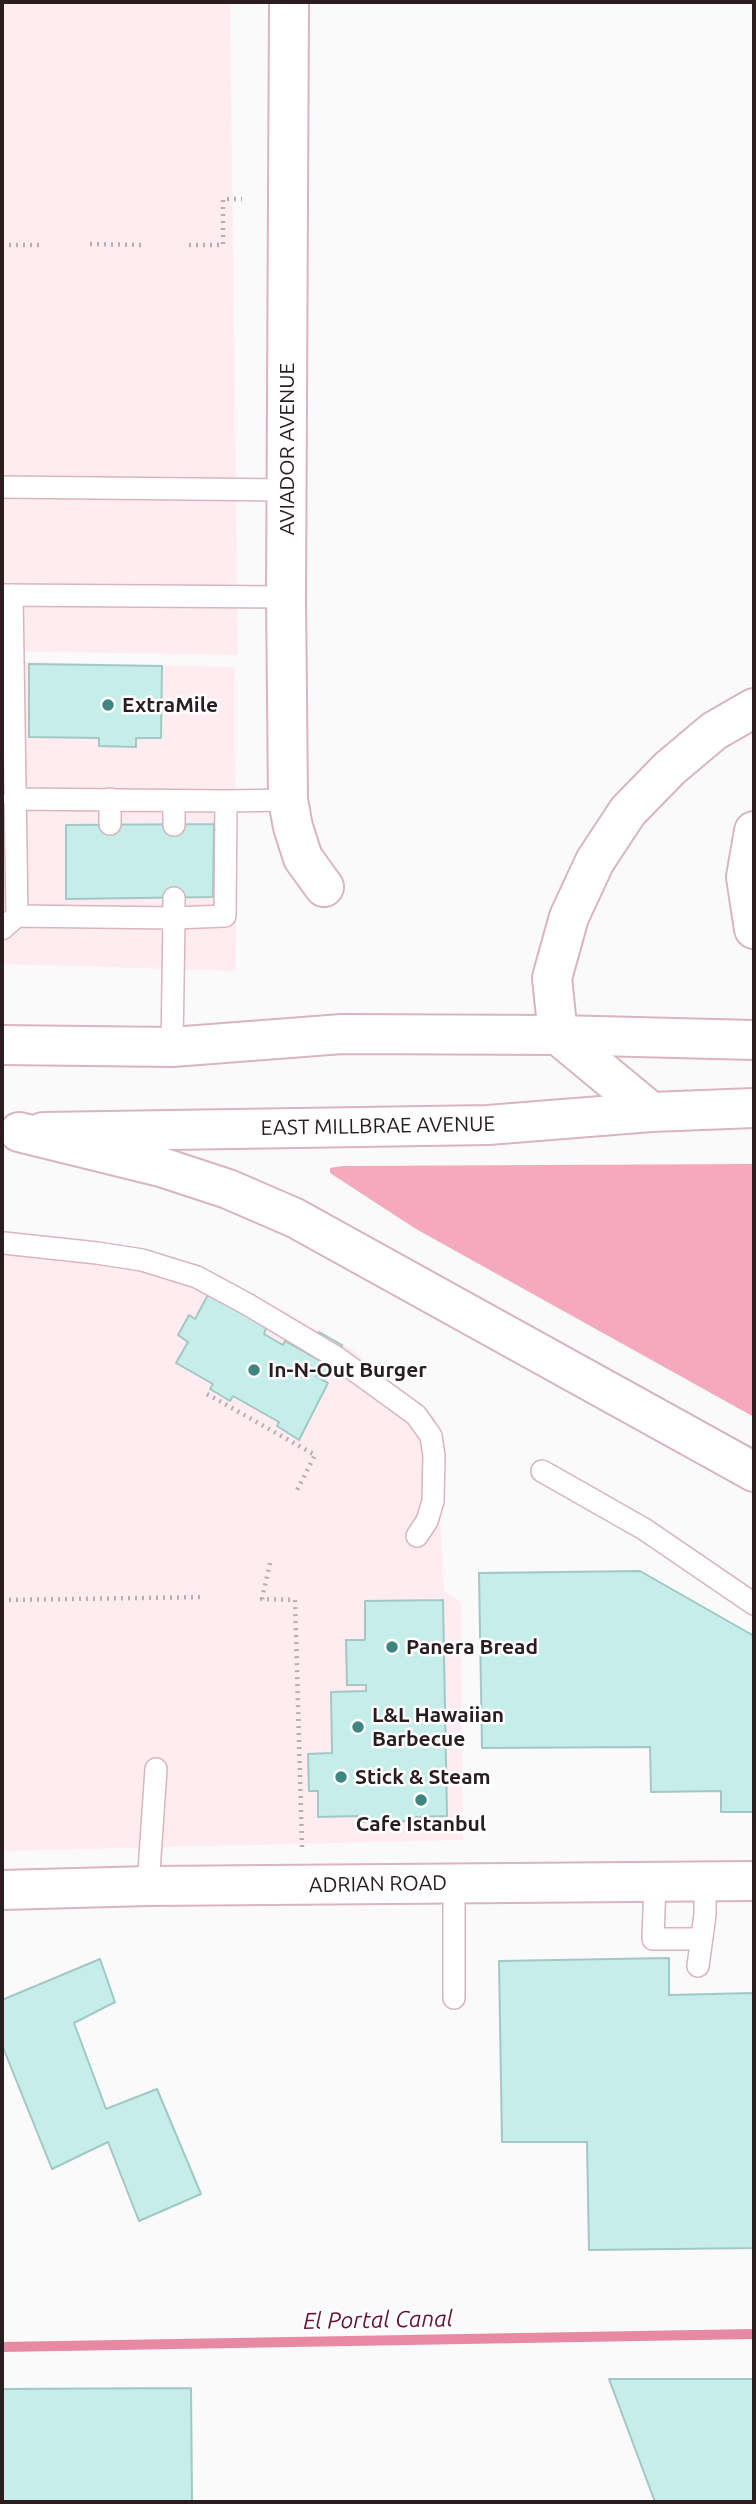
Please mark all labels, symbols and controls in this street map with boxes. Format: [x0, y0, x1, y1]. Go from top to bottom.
street label: AVIADOR AVENUE [274, 363, 300, 535]
place label: ExtraMile [122, 692, 218, 718]
marker: ExtraMile [100, 697, 116, 713]
street label: EAST MILLBRAE AVENUE [261, 1111, 495, 1141]
place label: In-N-Out Burger [268, 1357, 427, 1383]
marker: In-N-Out Burger [246, 1362, 262, 1378]
place label: Panera Bread [406, 1634, 538, 1660]
marker: Panera Bread [384, 1639, 400, 1655]
place label: L&L Hawaiian Barbecue [372, 1702, 504, 1752]
marker: L&L Hawaiian Barbecue [350, 1719, 366, 1735]
place label: Stick & Steam [355, 1764, 491, 1790]
marker: Stick & Steam [333, 1769, 349, 1785]
marker: Cafe Istanbul [413, 1792, 429, 1808]
place label: Cafe Istanbul [356, 1811, 486, 1837]
street label: ADRIAN ROAD [309, 1870, 447, 1898]
water label: El Portal Canal [303, 2305, 453, 2335]

